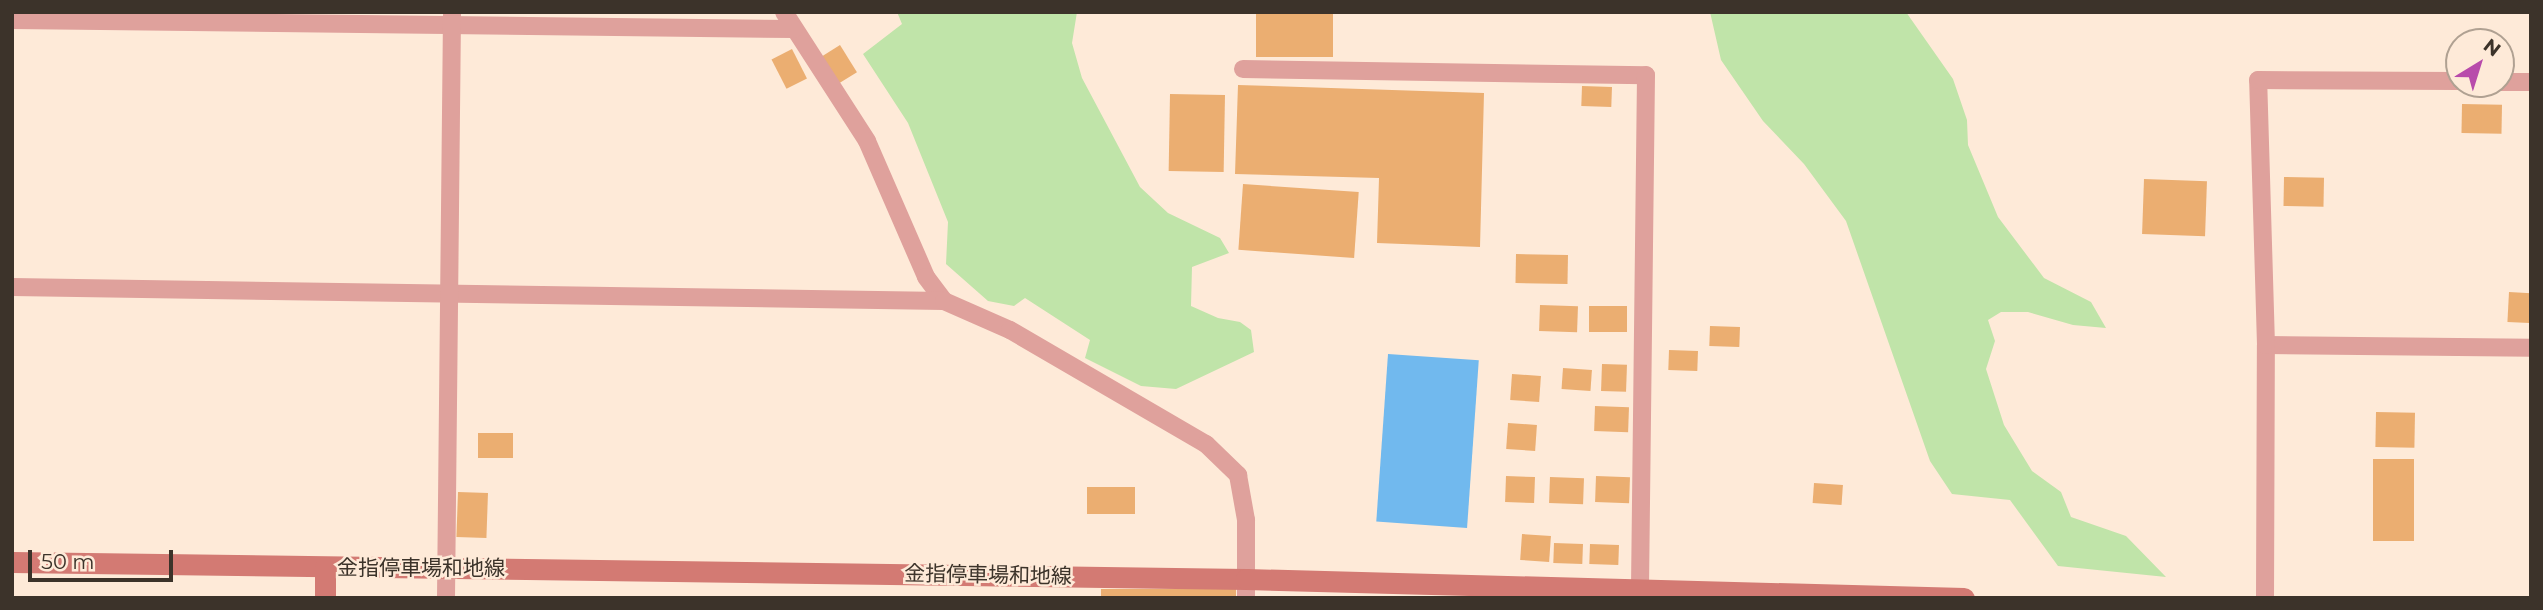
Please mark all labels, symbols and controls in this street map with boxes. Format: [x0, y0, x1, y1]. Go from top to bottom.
north arrow [2445, 28, 2515, 98]
text: N [2479, 34, 2505, 61]
scale bar [32, 536, 177, 580]
text: 50 m [41, 549, 95, 574]
street label: 金指停車場和地線 [337, 555, 505, 581]
street label: 金指停車場和地線 [904, 561, 1072, 589]

